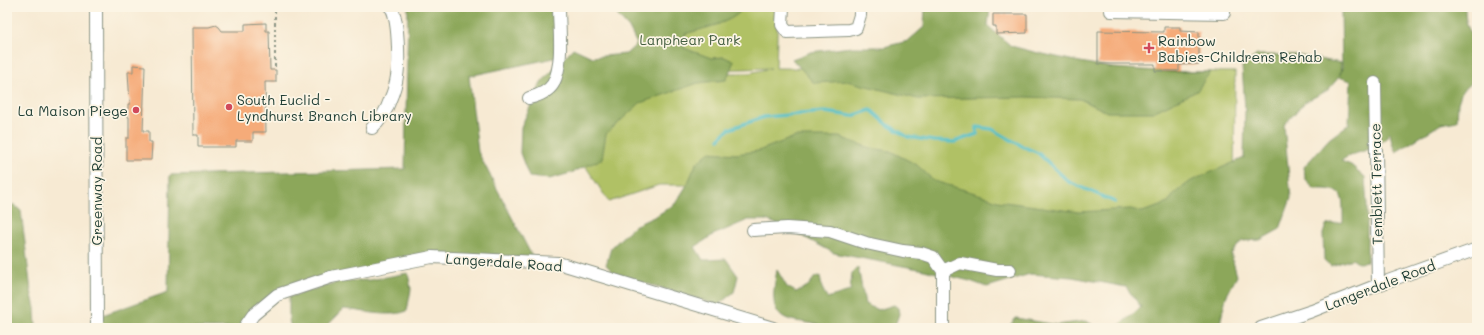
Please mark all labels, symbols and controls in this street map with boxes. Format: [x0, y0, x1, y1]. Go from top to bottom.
park label: Lanphear Park [639, 30, 741, 49]
place label: Rainbow Babies-Childrens Rehab [1158, 31, 1323, 66]
marker: Rainbow Babies-Childrens Rehab [1143, 42, 1155, 54]
place label: South Euclid - Lyndhurst Branch Library [237, 90, 412, 125]
place label: La Maison Piege [18, 101, 128, 120]
marker: South Euclid - Lyndhurst Branch Library [224, 102, 234, 112]
marker: La Maison Piege [131, 105, 141, 115]
street label: Temblett Terrace [1365, 123, 1387, 245]
street label: Greenway Road [87, 137, 106, 245]
street label: Langerdale Road [445, 248, 563, 276]
street label: Langerdale Road [1322, 255, 1438, 315]

